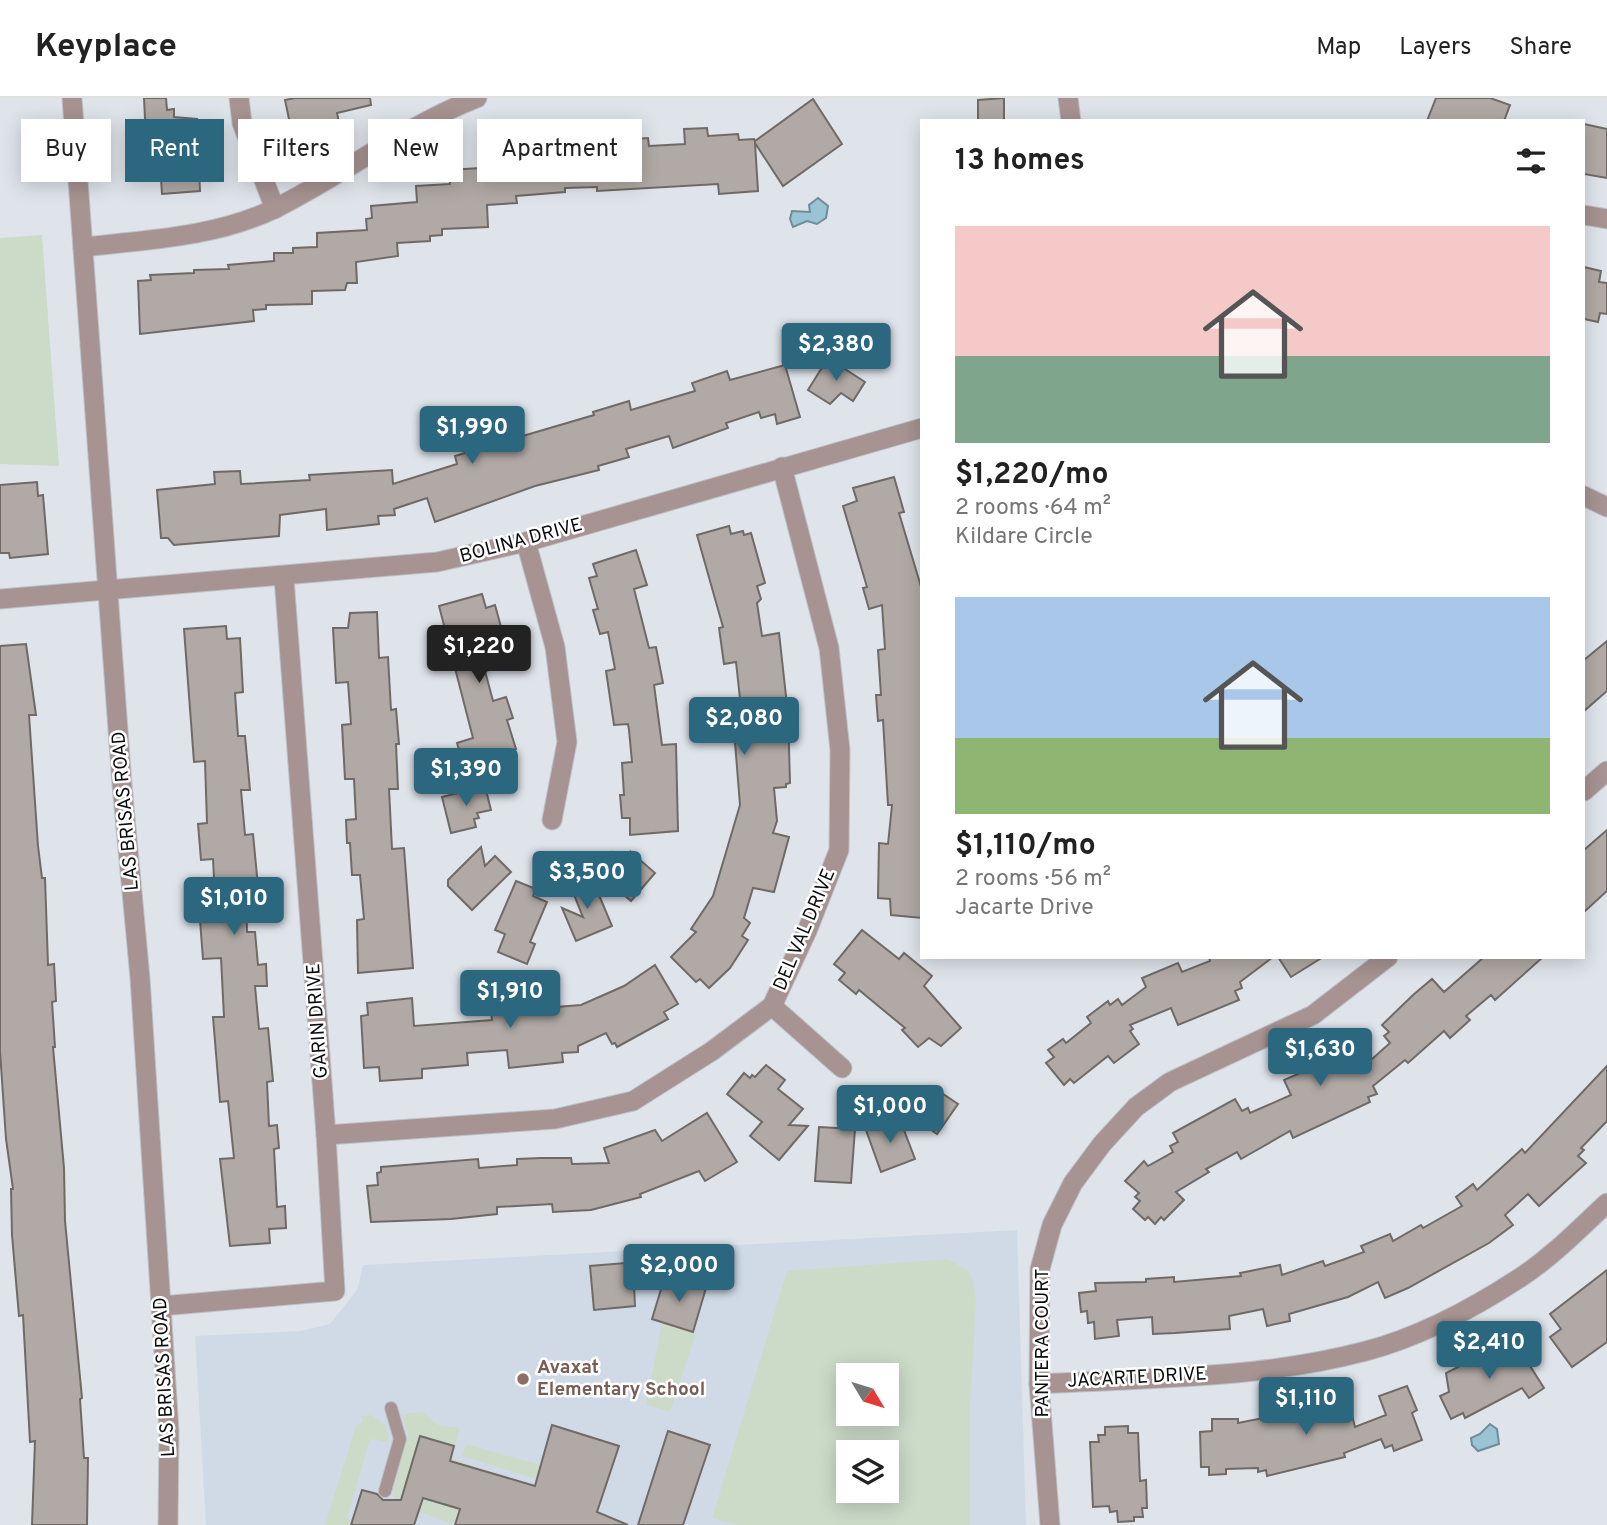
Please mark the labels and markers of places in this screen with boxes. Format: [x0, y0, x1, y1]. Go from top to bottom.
pin: $2,380 [779, 324, 893, 383]
pin: $1,990 [415, 406, 529, 466]
pin: $1,220 [422, 626, 536, 685]
pin: $2,080 [687, 698, 801, 757]
pin: $1,390 [409, 748, 523, 808]
pin: $3,500 [530, 852, 644, 911]
pin: $1,010 [177, 878, 291, 937]
pin: $1,910 [453, 970, 567, 1030]
pin: $1,630 [1263, 1028, 1377, 1088]
pin: $1,000 [833, 1086, 947, 1145]
pin: $2,000 [622, 1244, 736, 1304]
pin: $2,410 [1432, 1322, 1546, 1381]
place label: Avaxat Elementary School [537, 1356, 705, 1402]
marker: Avaxat Elementary School [515, 1371, 531, 1387]
pin: $1,110 [1249, 1378, 1363, 1437]

